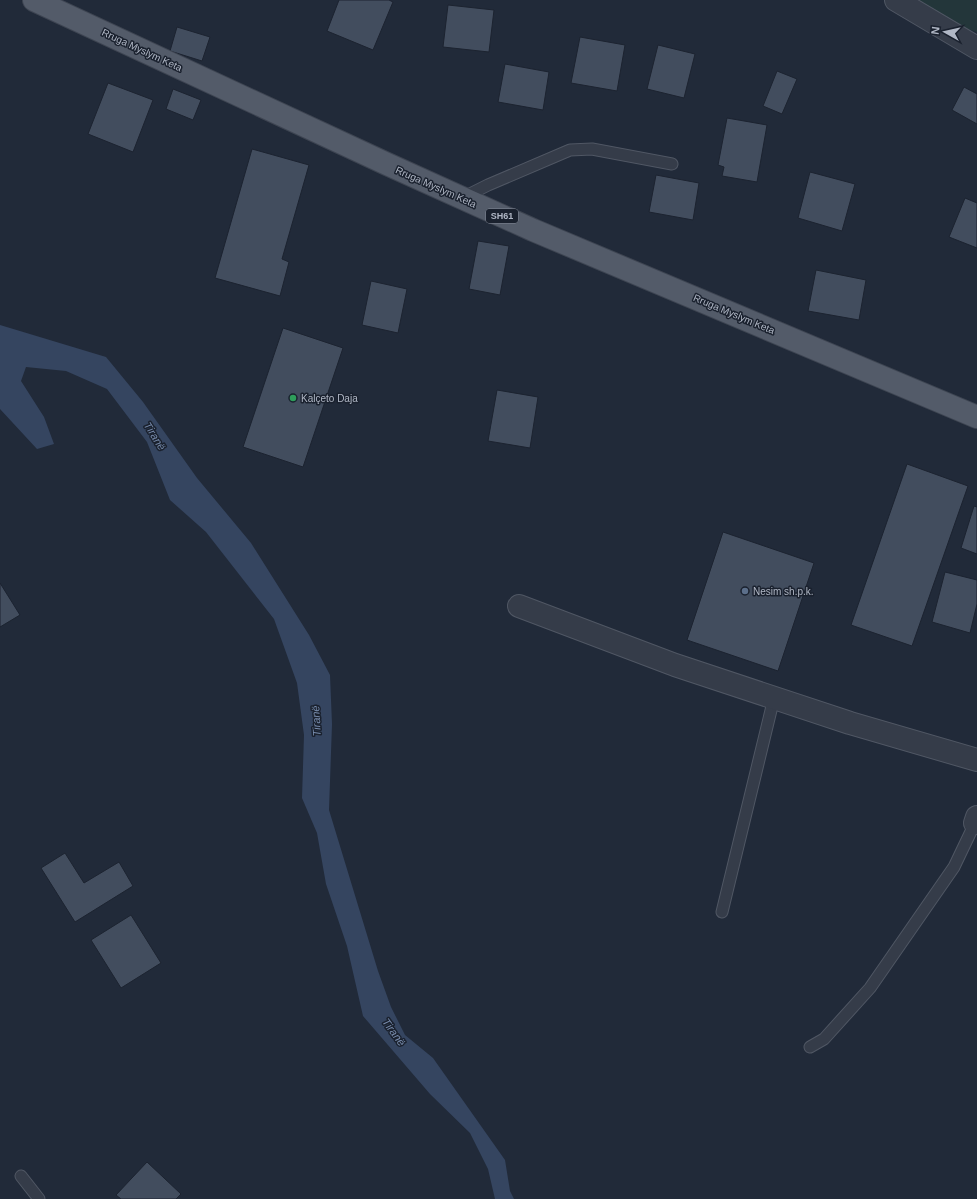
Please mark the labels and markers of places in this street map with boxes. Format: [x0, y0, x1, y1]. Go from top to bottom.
marker: Kalçeto Daja [288, 393, 298, 403]
place label: Kalçeto Daja [301, 393, 358, 404]
marker: Nesim sh.p.k. [740, 586, 750, 596]
place label: Nesim sh.p.k. [753, 586, 814, 597]

